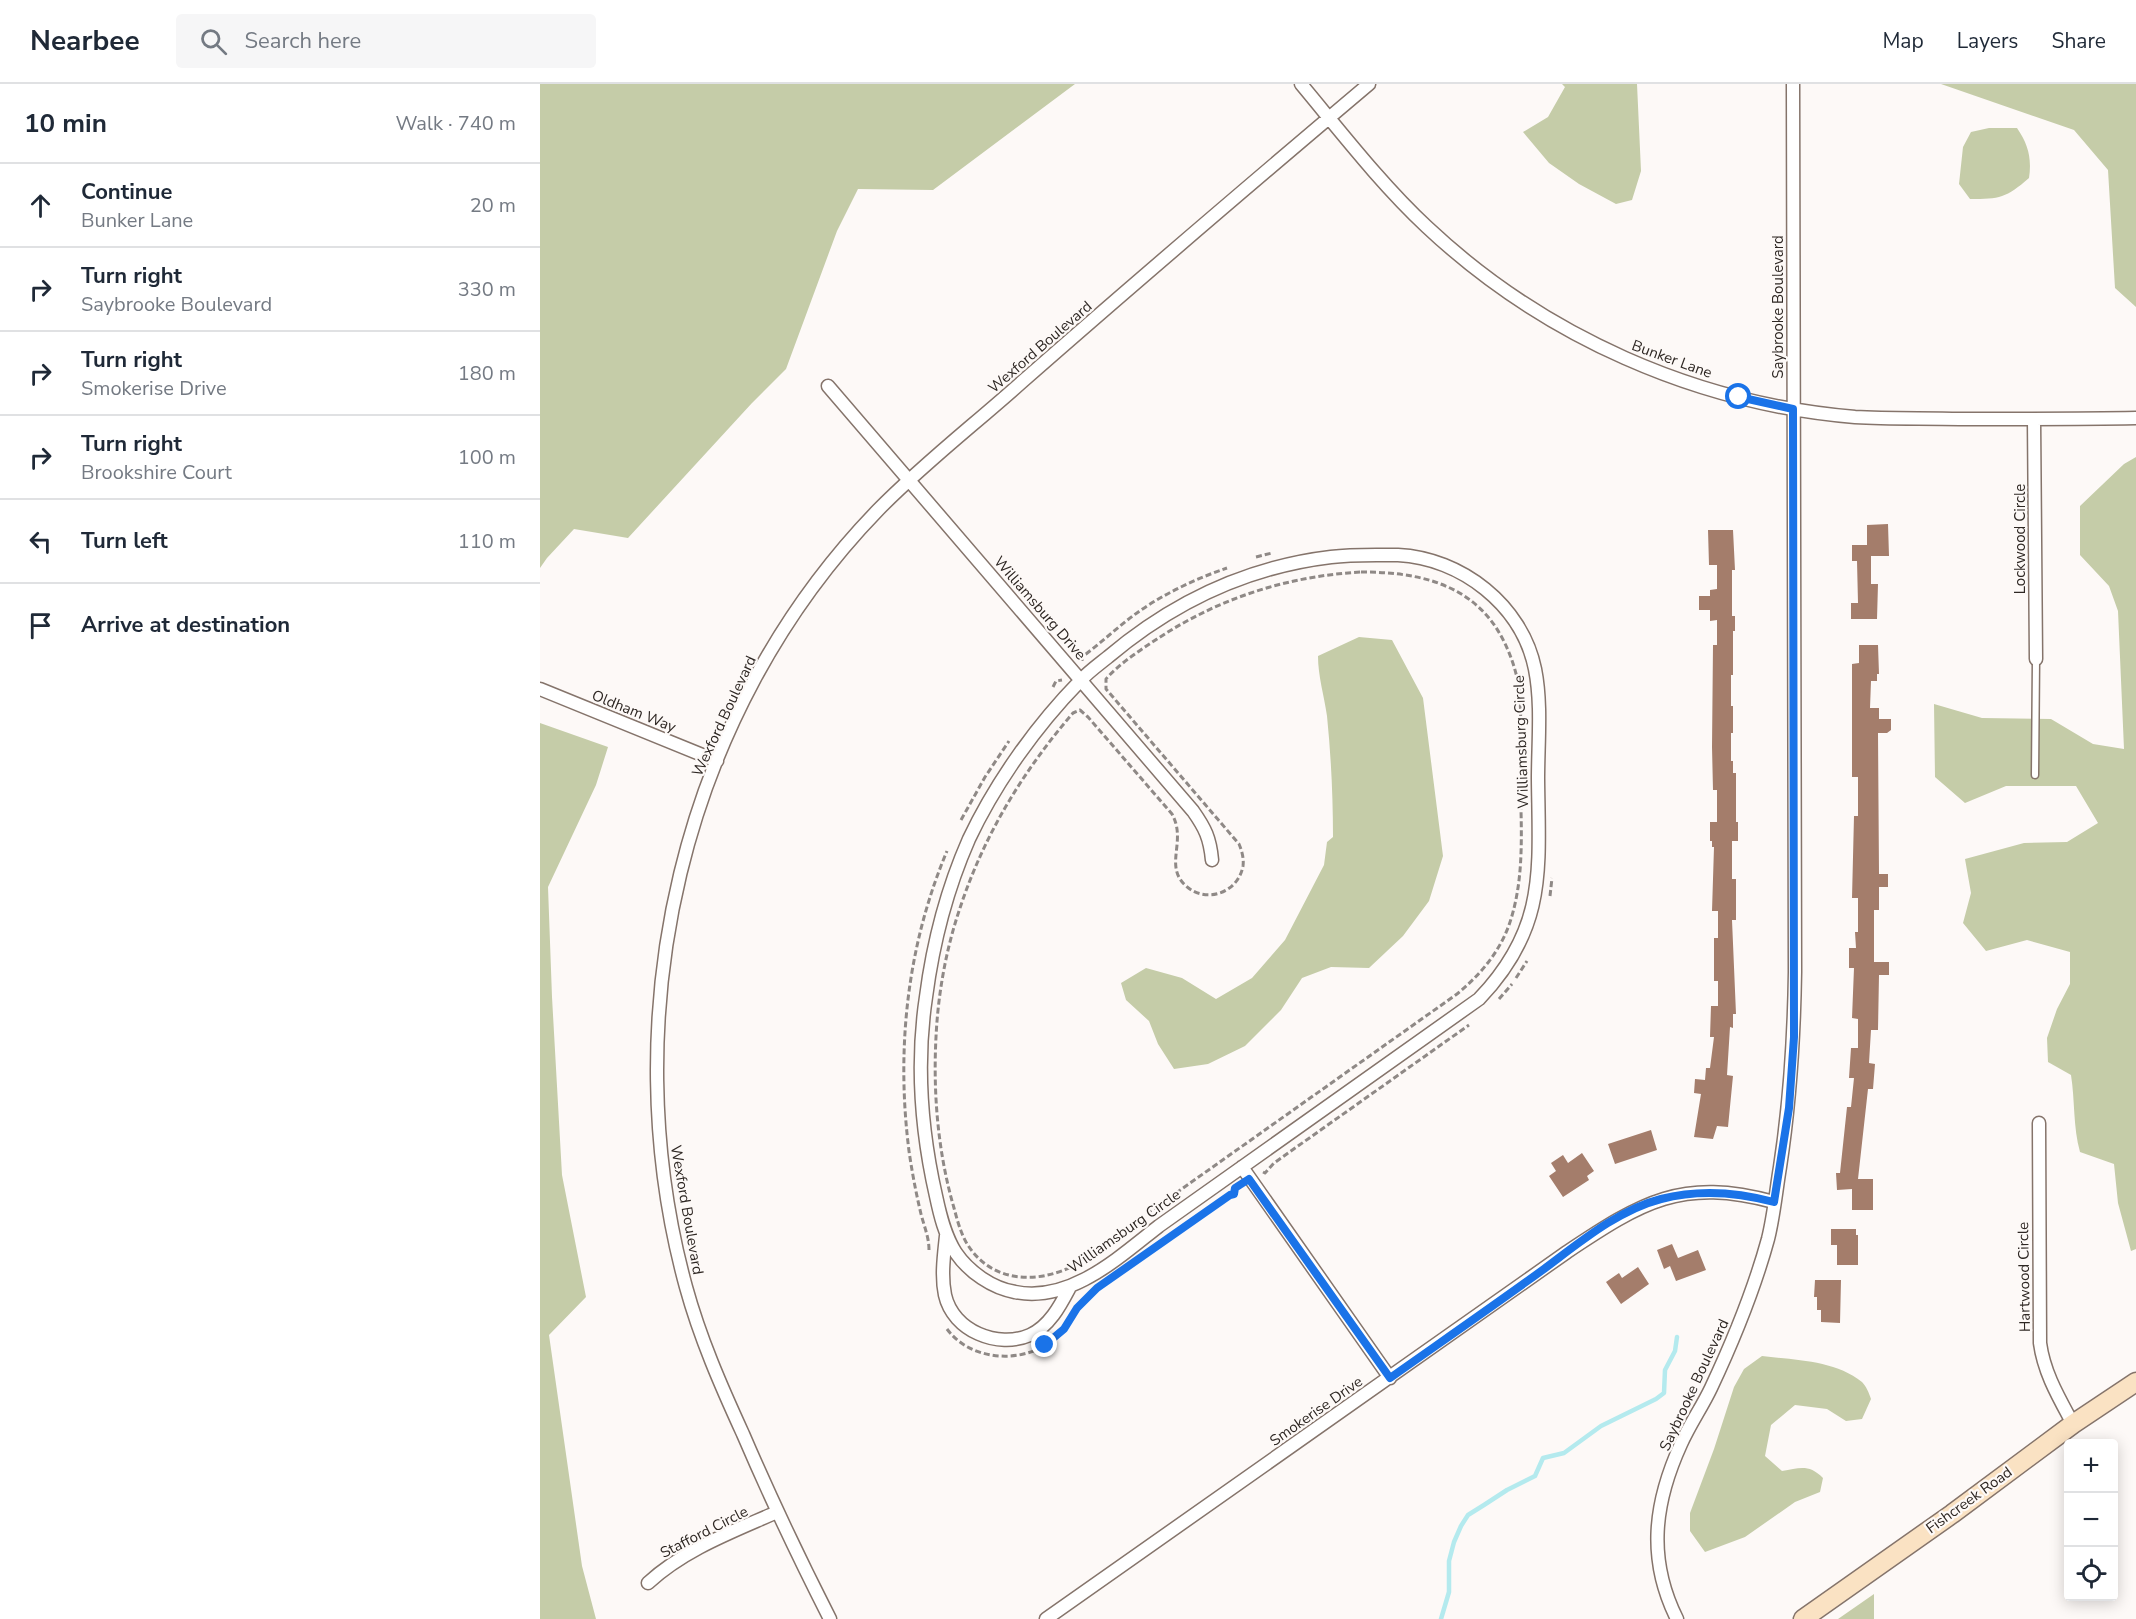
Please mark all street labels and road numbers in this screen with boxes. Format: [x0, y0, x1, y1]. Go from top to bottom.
street label: Saybrooke Boulevard [1768, 235, 1788, 379]
street label: Wexford Boulevard [984, 296, 1096, 398]
street label: Bunker Lane [1629, 335, 1715, 383]
street label: Lockwood Circle [2010, 484, 2030, 594]
street label: Williamsburg Drive [989, 552, 1091, 664]
street label: Wexford Boulevard [687, 652, 761, 780]
street label: Williamsburg Circle [1509, 675, 1533, 809]
street label: Oldham Way [589, 685, 679, 737]
street label: Wexford Boulevard [666, 1144, 708, 1276]
street label: Williamsburg Circle [1064, 1184, 1184, 1278]
street label: Hartwood Circle [2013, 1222, 2035, 1332]
street label: Saybrooke Boulevard [1655, 1316, 1733, 1454]
street label: Smokerise Drive [1266, 1371, 1366, 1451]
street label: Fishcreek Road [1922, 1462, 2016, 1538]
street label: Stafford Circle [657, 1501, 751, 1563]

